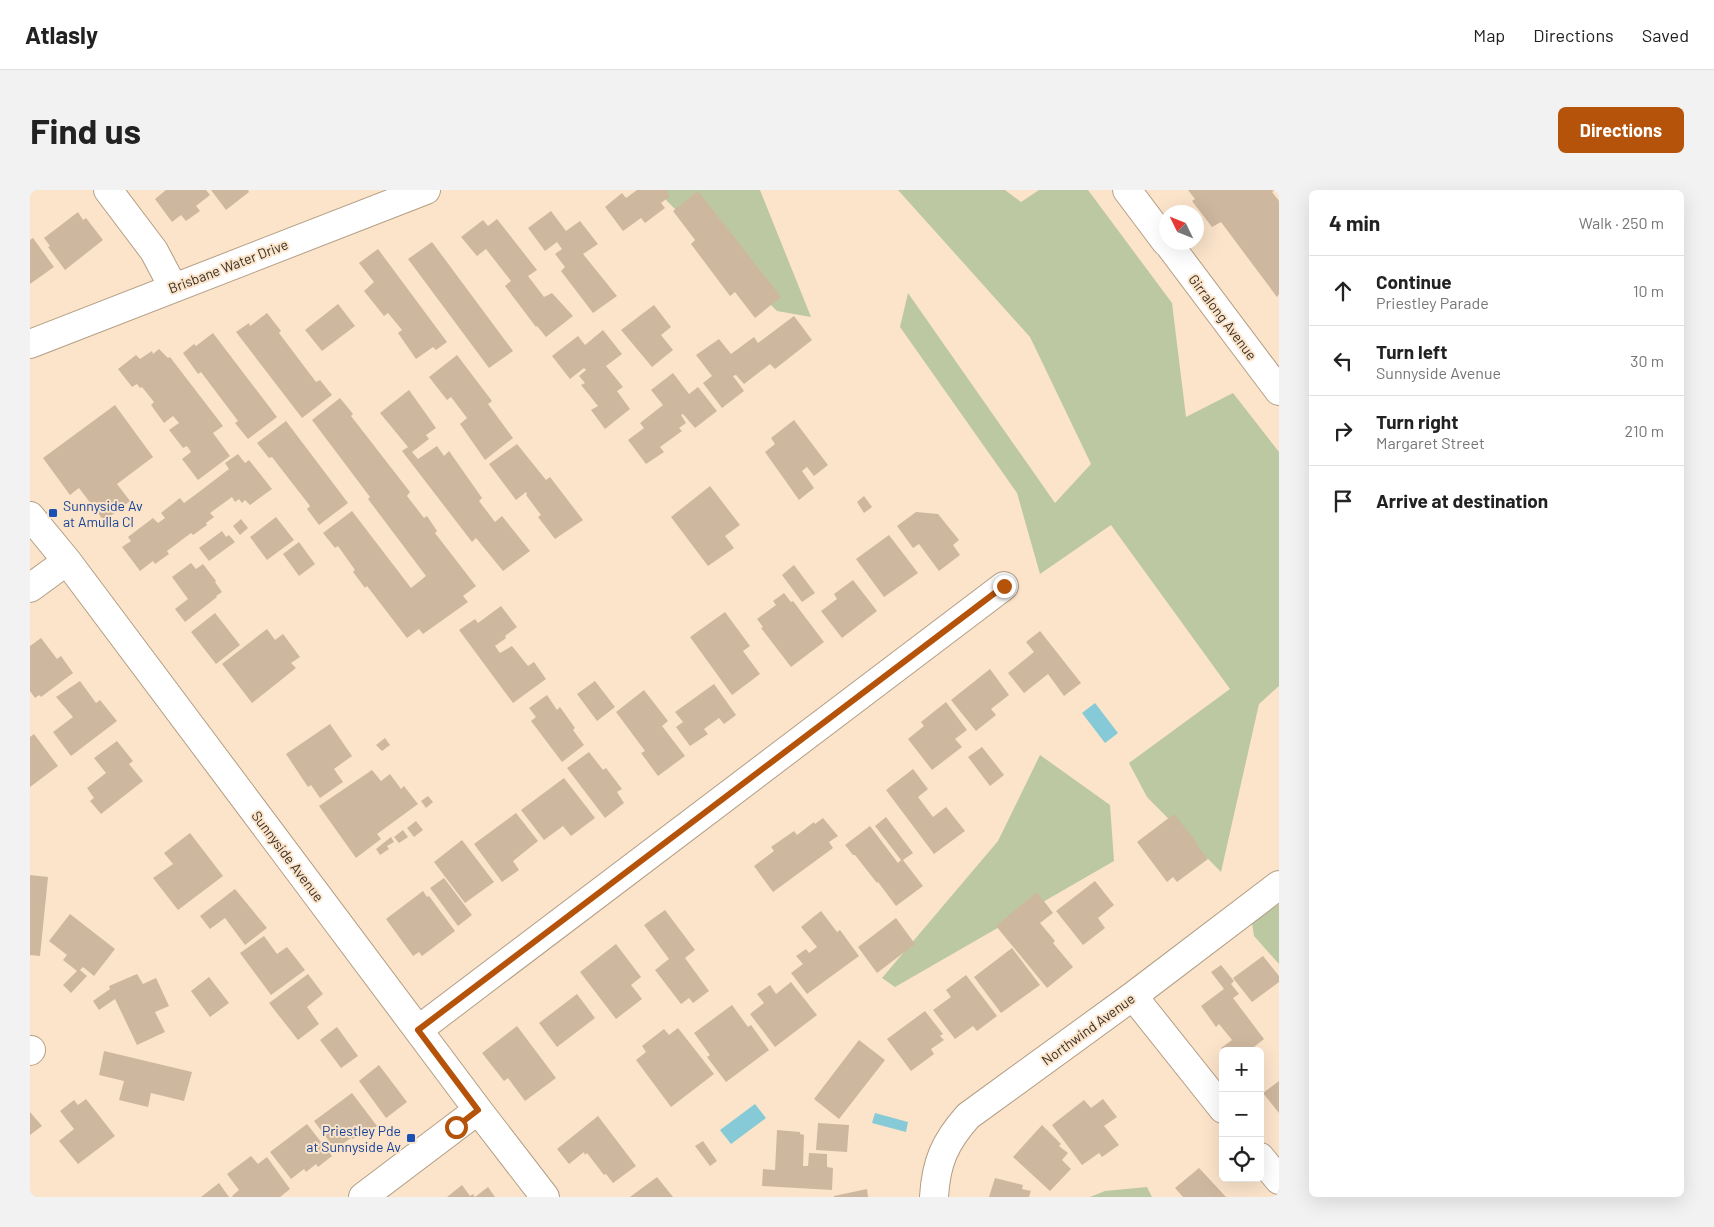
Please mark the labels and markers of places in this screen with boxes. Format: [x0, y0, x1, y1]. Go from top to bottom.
place label: Sunnyside Av at Amulla Cl [63, 497, 143, 530]
marker: Sunnyside Av at Amulla Cl [47, 507, 59, 519]
place label: Priestley Pde at Sunnyside Av [306, 1122, 401, 1155]
marker: Priestley Pde at Sunnyside Av [405, 1132, 417, 1144]

